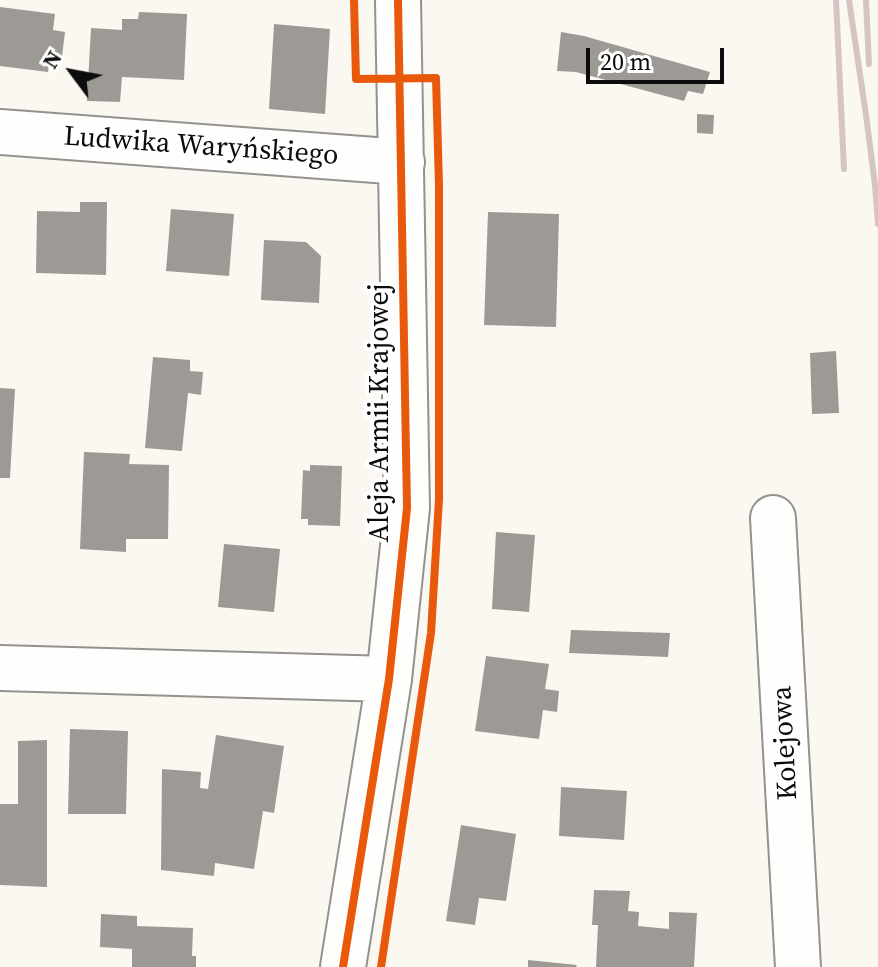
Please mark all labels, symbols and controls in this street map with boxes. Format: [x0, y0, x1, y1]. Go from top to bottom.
north arrow [32, 32, 112, 112]
scale bar [590, 32, 728, 82]
text: N [35, 45, 69, 74]
text: 20 m [600, 45, 651, 78]
street label: Ludwika Waryńskiego [62, 121, 340, 173]
street label: Aleja Armii Krajowej [364, 283, 398, 543]
street label: Kolejowa [766, 685, 806, 801]

